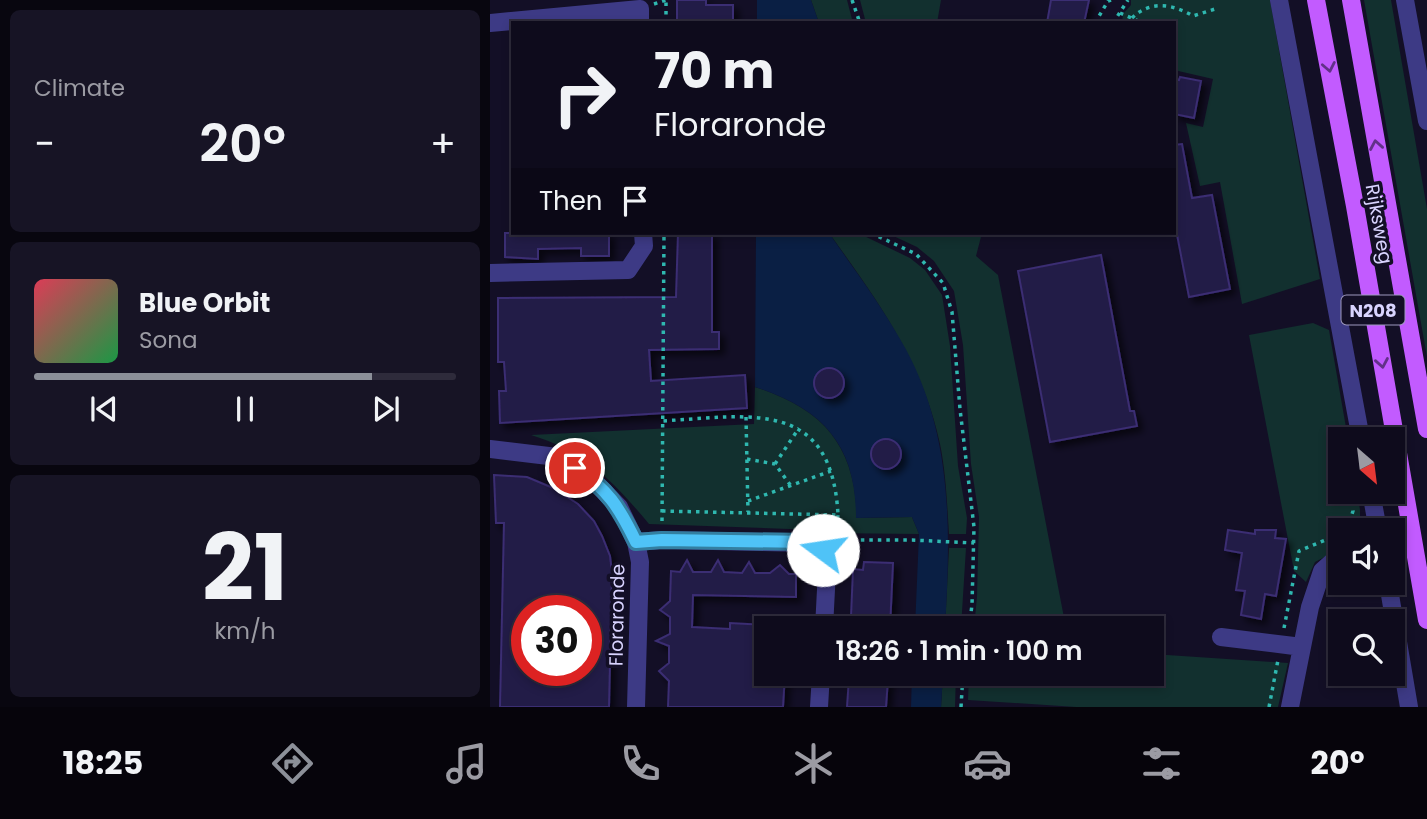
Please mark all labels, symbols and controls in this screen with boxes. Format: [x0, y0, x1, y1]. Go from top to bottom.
text: 70 m [654, 37, 774, 105]
icon: right [539, 49, 630, 140]
one-way arrow [1320, 61, 1335, 73]
text: Climate [34, 72, 125, 104]
text: Floraronde [654, 102, 826, 147]
text: 20° [199, 107, 286, 180]
text: − [34, 117, 55, 170]
text: + [430, 117, 456, 170]
one-way arrow [1370, 139, 1385, 151]
icon: arrive [616, 182, 654, 220]
street label: Rijksweg [1359, 182, 1399, 266]
text: Then [539, 183, 602, 219]
text: Blue Orbit [139, 285, 270, 321]
road number: N208 [1342, 296, 1404, 324]
text: Sona [139, 324, 198, 356]
one-way arrow [1374, 357, 1389, 369]
icon: previous [85, 390, 123, 428]
icon: pause [226, 390, 264, 428]
icon: next [367, 390, 405, 428]
north arrow [1328, 427, 1405, 504]
map controls [1328, 427, 1405, 686]
pin [545, 438, 605, 498]
icon: arrive [556, 449, 594, 487]
text: 21 [202, 504, 288, 632]
position arrow [786, 513, 860, 587]
button: sound [1328, 518, 1405, 595]
street label: Floraronde [603, 564, 631, 666]
speed limit sign: 30 [511, 595, 602, 686]
button: search [1328, 609, 1405, 686]
text: km/h [214, 615, 276, 647]
text: 18:26 · 1 min · 100 m [835, 633, 1083, 669]
icon: directions [268, 739, 317, 788]
icon: music [442, 739, 491, 788]
icon: phone [616, 739, 665, 788]
icon: climate [789, 739, 838, 788]
icon: car [963, 739, 1012, 788]
icon: filters [1137, 739, 1186, 788]
text: 18:25 [62, 740, 143, 785]
text: 20° [1311, 740, 1365, 785]

